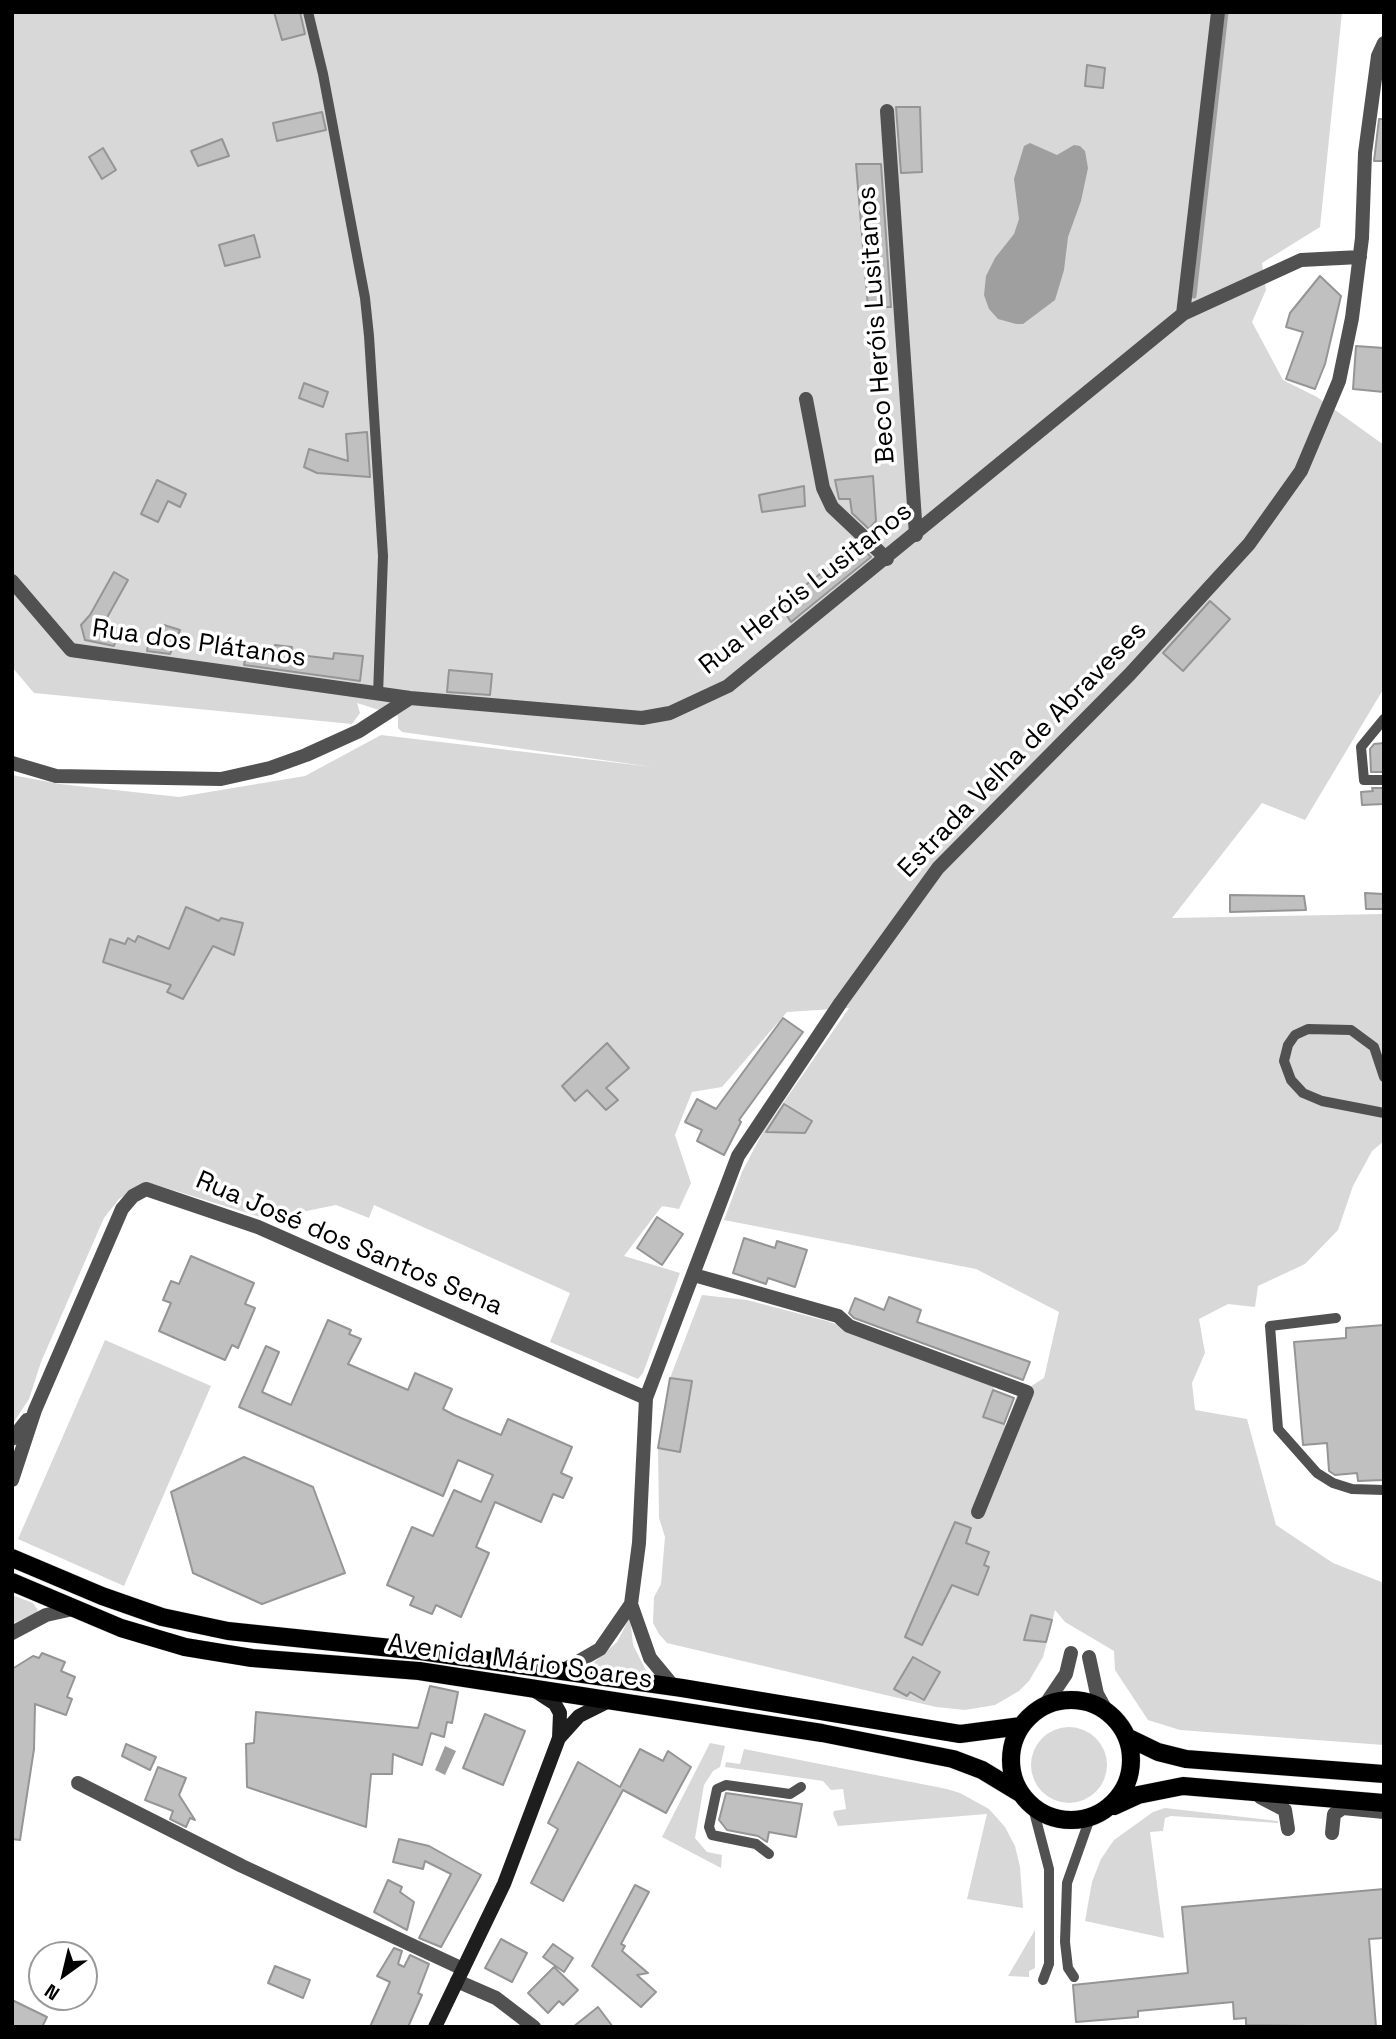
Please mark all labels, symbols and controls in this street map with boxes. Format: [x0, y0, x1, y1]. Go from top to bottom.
street label: Beco Heróis Lusitanos [852, 185, 902, 465]
street label: Rua Heróis Lusitanos [693, 496, 919, 682]
street label: Rua dos Plátanos [90, 614, 308, 674]
street label: Estrada Velha de Abraveses [892, 615, 1154, 885]
street label: Rua José dos Santos Sena [191, 1165, 507, 1323]
street label: Avenida Mário Soares [386, 1628, 654, 1696]
north arrow [28, 1941, 98, 2011]
text: N [40, 1978, 64, 2006]

